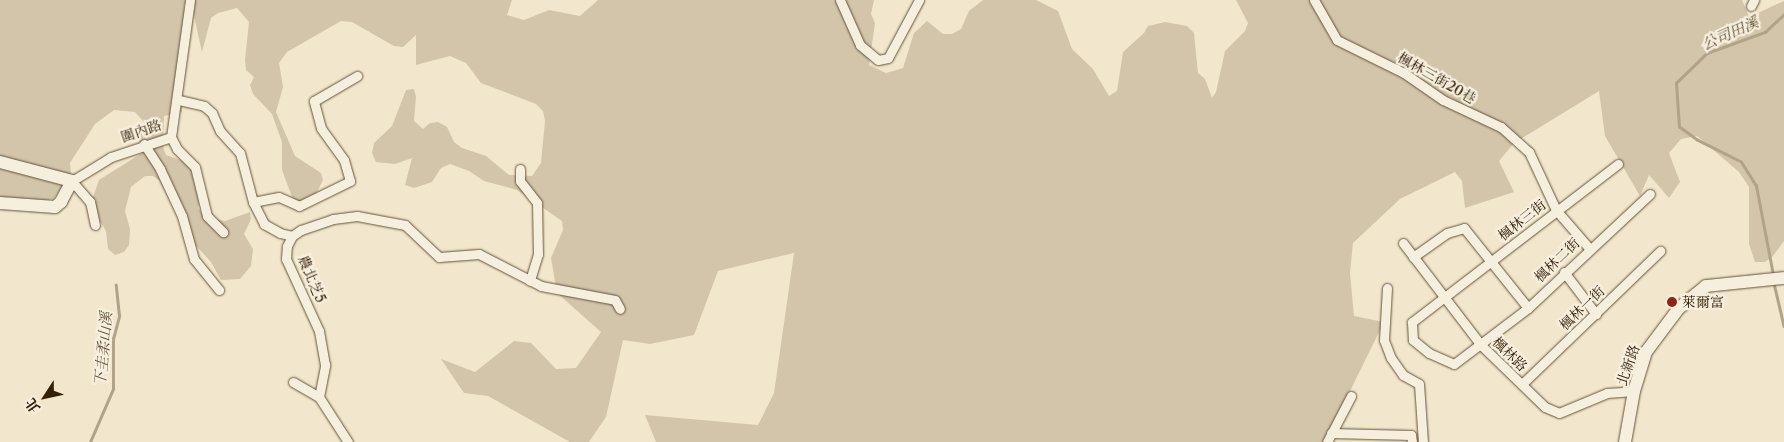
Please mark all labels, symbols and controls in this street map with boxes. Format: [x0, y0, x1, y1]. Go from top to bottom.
water label: 公司田溪 [1699, 13, 1761, 53]
street label: 楓林三街20巷 [1395, 49, 1479, 107]
street label: 圍內路 [118, 116, 164, 146]
street label: 楓林三街 [1495, 196, 1549, 244]
street label: 楓林二街 [1531, 235, 1583, 285]
street label: 農北芝5 [295, 253, 329, 305]
street label: 楓林一街 [1556, 283, 1608, 333]
place label: 萊爾富 [1682, 294, 1724, 310]
marker: 萊爾富 [1666, 296, 1678, 308]
water label: 下圭柔山溪 [91, 311, 115, 387]
street label: 楓林路 [1489, 333, 1531, 375]
street label: 北新路 [1613, 342, 1643, 388]
north arrow [20, 372, 70, 422]
text: 北 [21, 395, 44, 416]

